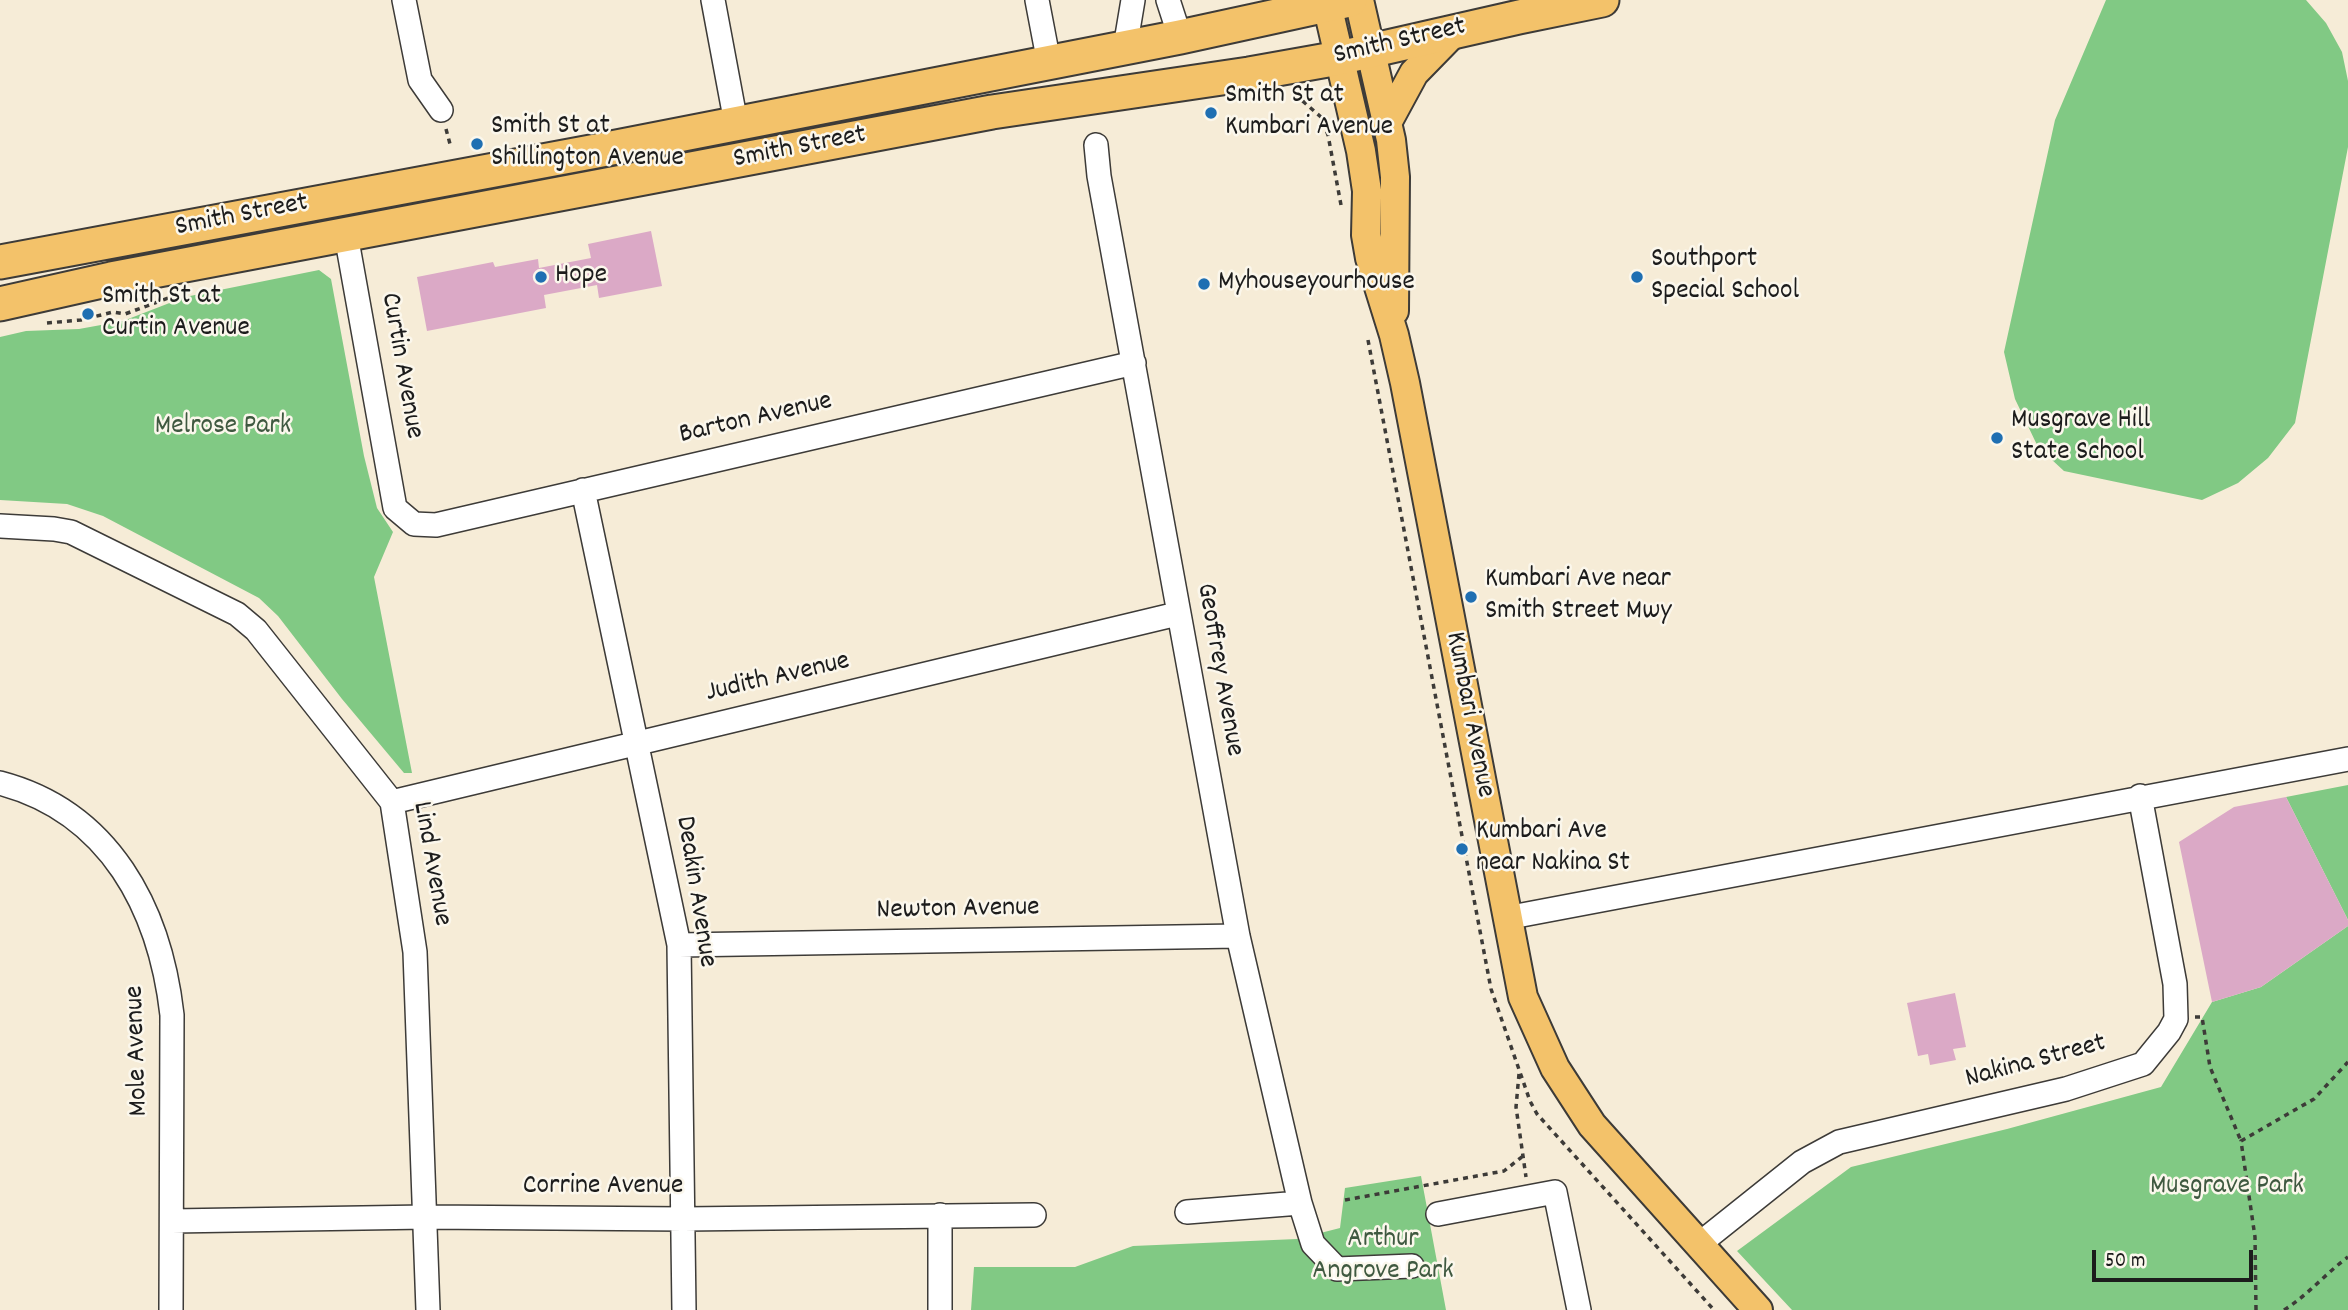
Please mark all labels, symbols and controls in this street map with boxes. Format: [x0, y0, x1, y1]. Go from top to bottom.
street label: Smith Street [1331, 12, 1469, 74]
place label: Smith St at Kumbari Avenue [1225, 80, 1393, 146]
marker: Smith St at Kumbari Avenue [1203, 105, 1219, 121]
place label: Smith St at Shillington Avenue [491, 111, 684, 177]
street label: Smith Street [731, 120, 869, 178]
marker: Smith St at Shillington Avenue [469, 136, 485, 152]
street label: Smith Street [173, 188, 311, 246]
place label: Southport Special School [1651, 244, 1799, 310]
place label: Hope [555, 260, 607, 294]
place label: Myhouseyourhouse [1218, 267, 1415, 301]
marker: Hope [533, 269, 549, 285]
marker: Southport Special School [1629, 269, 1645, 285]
marker: Myhouseyourhouse [1196, 276, 1212, 292]
place label: Smith St at Curtin Avenue [102, 281, 250, 347]
street label: Curtin Avenue [371, 290, 429, 442]
marker: Smith St at Curtin Avenue [80, 306, 96, 322]
street label: Barton Avenue [676, 386, 836, 454]
place label: Musgrave Hill State School [2011, 405, 2150, 471]
park label: Melrose Park [155, 411, 291, 445]
marker: Musgrave Hill State School [1989, 430, 2005, 446]
place label: Kumbari Ave near Smith Street Mwy [1485, 564, 1672, 630]
street label: Geoffrey Avenue [1186, 581, 1250, 759]
marker: Kumbari Ave near Smith Street Mwy [1463, 589, 1479, 605]
street label: Kumbari Avenue [1435, 629, 1501, 801]
street label: Judith Avenue [703, 646, 853, 712]
street label: Lind Avenue [403, 799, 457, 929]
street label: Deakin Avenue [665, 814, 723, 970]
place label: Kumbari Ave near Nakina St [1476, 816, 1630, 882]
marker: Kumbari Ave near Nakina St [1454, 841, 1470, 857]
street label: Newton Avenue [876, 893, 1040, 929]
street label: Mole Avenue [120, 985, 158, 1117]
street label: Nakina Street [1962, 1028, 2110, 1098]
street label: Corrine Avenue [523, 1171, 683, 1205]
park label: Musgrave Park [2150, 1171, 2304, 1205]
park label: Arthur Angrove Park [1312, 1224, 1454, 1290]
scale bar [2096, 1236, 2257, 1280]
text: 50 m [2105, 1247, 2145, 1277]

